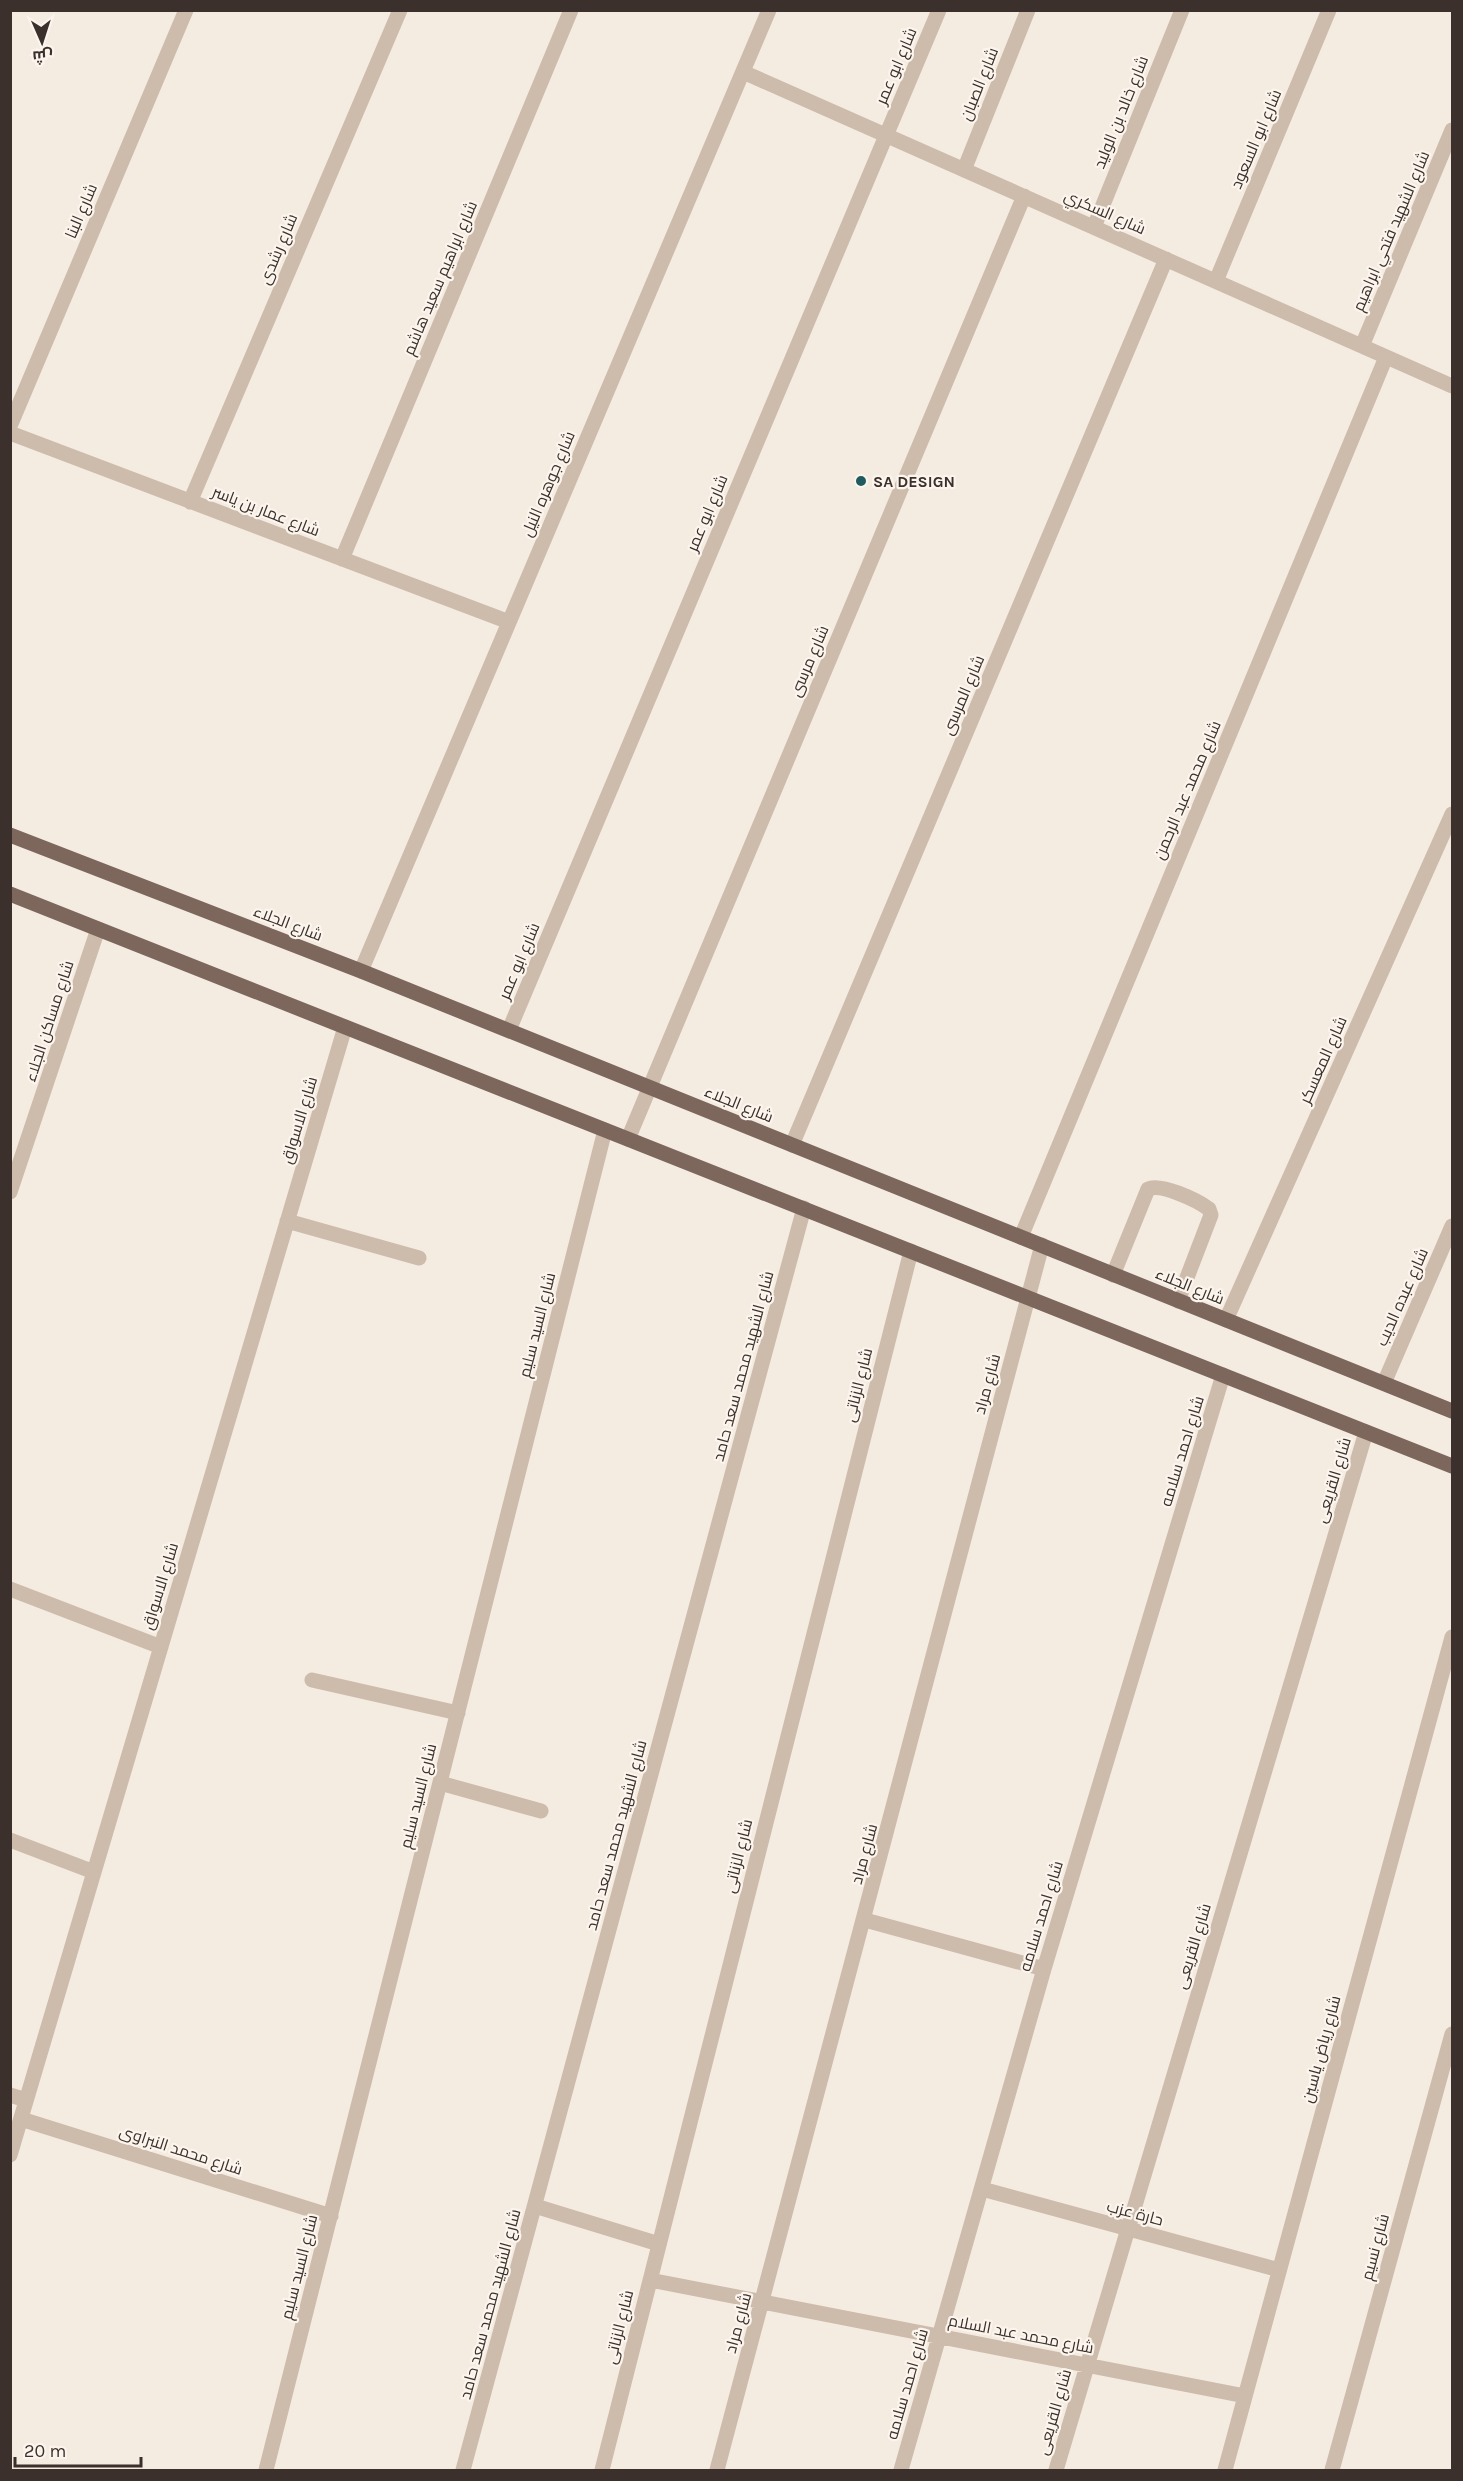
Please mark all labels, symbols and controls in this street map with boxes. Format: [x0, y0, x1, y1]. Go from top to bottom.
north arrow [12, 12, 72, 72]
street label: شارع ابو عمر [871, 25, 923, 109]
street label: شارع الصبان [956, 45, 1004, 124]
text: ش [32, 46, 54, 67]
street label: شارع خالد بن الوليد [1090, 53, 1154, 172]
street label: شارع ابو السعود [1227, 86, 1287, 192]
street label: شارع الشهيد فتحي ابراهيم [1349, 148, 1437, 316]
street label: شارع البنا [61, 181, 103, 242]
street label: شارع السكري [1060, 186, 1149, 242]
street label: شارع ابراهيم سعيد هاشم [399, 198, 483, 359]
street label: شارع رشدى [255, 211, 303, 288]
street label: شارع جوهره النيل [517, 428, 581, 540]
street label: شارع ابو عمر [682, 472, 734, 556]
place label: SA DESIGN [873, 472, 955, 491]
marker: SA DESIGN [854, 474, 868, 488]
street label: شارع عمار بن ياسر [208, 481, 323, 542]
street label: شارع مرسى [785, 622, 834, 700]
street label: شارع المرسى [938, 652, 990, 739]
street label: شارع محمد عبد الرحمن [1149, 718, 1227, 863]
street label: شارع الجلاء [250, 901, 325, 947]
street label: شارع ابو عمر [494, 920, 546, 1004]
street label: شارع مساكن الجلاء [20, 958, 79, 1085]
street label: شارع المعسكر [1295, 1013, 1353, 1108]
street label: شارع الاسواق [277, 1074, 323, 1166]
street label: شارع الجلاء [701, 1082, 776, 1128]
street label: شارع عبده الديب [1372, 1245, 1434, 1350]
street label: شارع الجلاء [1152, 1264, 1227, 1310]
street label: شارع الشهيد محمد سعد حامد [708, 1269, 779, 1464]
street label: شارع السيد سليم [515, 1270, 561, 1380]
street label: شارع الزناتى [840, 1346, 878, 1425]
street label: شارع مراد [970, 1352, 1006, 1417]
street label: شارع احمد سلامه [1156, 1393, 1210, 1509]
street label: شارع القريعى [1311, 1435, 1357, 1526]
street label: شارع الاسواق [138, 1540, 184, 1632]
street label: شارع الشهيد محمد سعد حامد [581, 1738, 652, 1933]
street label: شارع السيد سليم [396, 1741, 442, 1851]
street label: شارع الزناتى [720, 1817, 758, 1896]
street label: شارع مراد [847, 1822, 883, 1887]
street label: شارع احمد سلامه [1015, 1858, 1069, 1974]
street label: شارع القريعى [1171, 1901, 1217, 1992]
street label: شارع رياض ياسين [1298, 1993, 1346, 2105]
street label: شارع محمد النبراوى [117, 2121, 245, 2181]
street label: حارة عزب [1105, 2196, 1165, 2230]
street label: شارع الشهيد محمد سعد حامد [455, 2207, 526, 2402]
street label: شارع السيد سليم [277, 2212, 323, 2322]
street label: شارع نسيم [1357, 2212, 1395, 2283]
street label: شارع الزناتى [601, 2288, 639, 2367]
street label: شارع مراد [721, 2291, 757, 2356]
street label: شارع محمد عبد السلام [946, 2311, 1095, 2359]
street label: شارع احمد سلامه [882, 2326, 934, 2442]
street label: شارع القريعى [1033, 2367, 1077, 2458]
scale bar [15, 2430, 141, 2468]
text: 20 m [24, 2440, 66, 2462]

